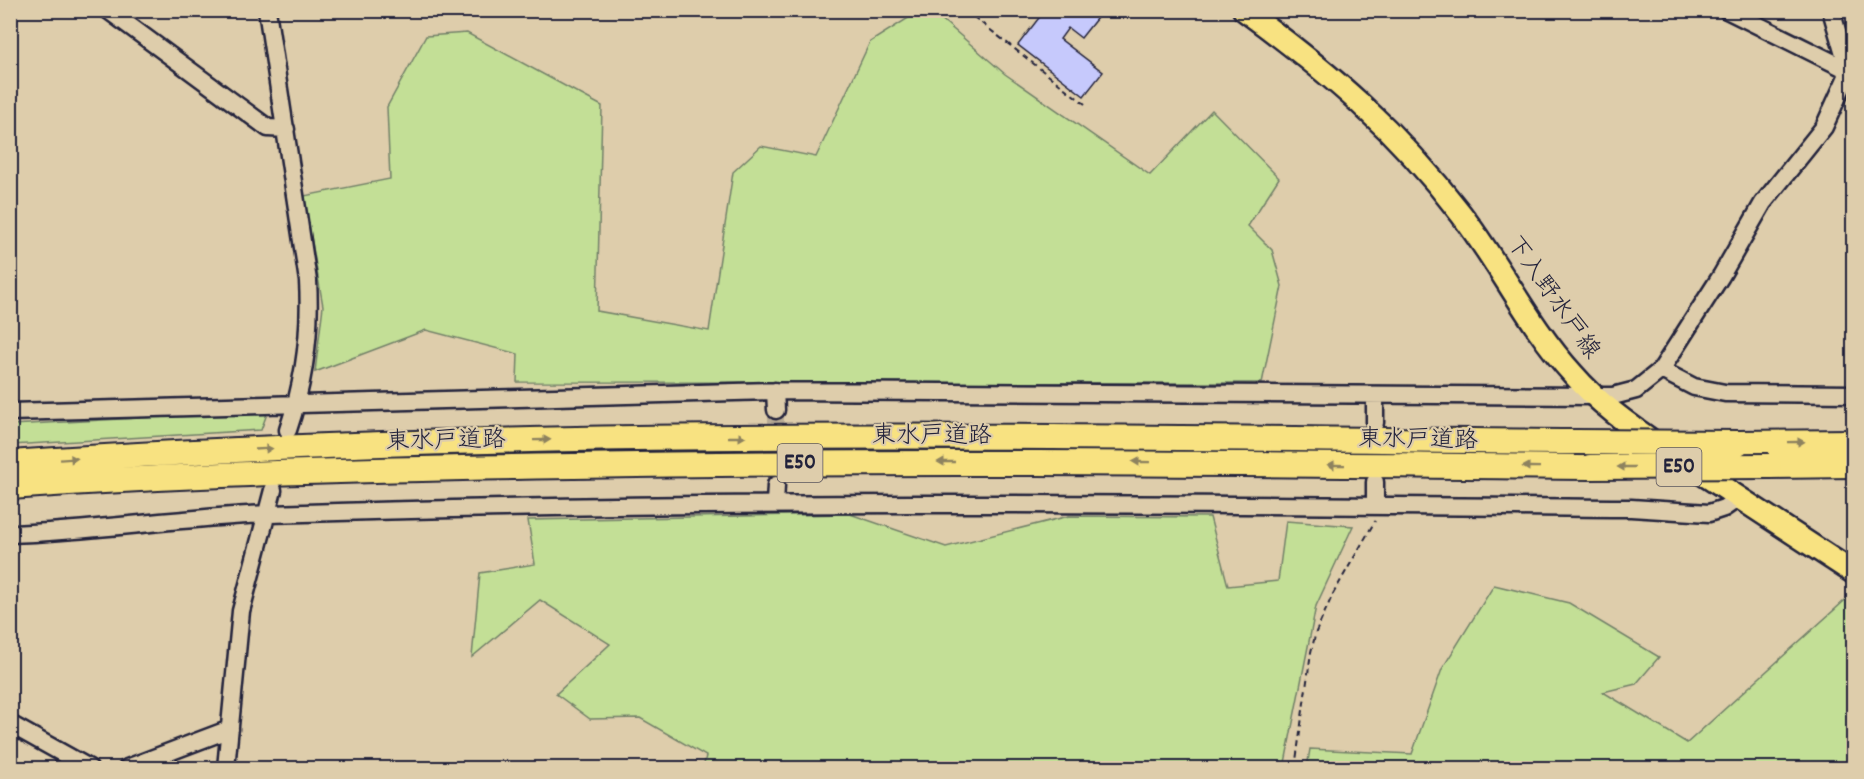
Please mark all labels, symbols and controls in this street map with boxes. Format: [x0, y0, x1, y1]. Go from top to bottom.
street label: 下入野水戸線 [1497, 229, 1607, 367]
street label: 東水戸道路 [872, 420, 992, 454]
street label: 東水戸道路 [1358, 423, 1478, 459]
street label: 東水戸道路 [386, 424, 506, 460]
one-way arrow [728, 432, 747, 442]
one-way arrow [533, 435, 552, 444]
one-way arrow [1786, 438, 1805, 447]
one-way arrow [254, 444, 273, 453]
road number: E50 [778, 444, 822, 482]
road number: E50 [1656, 448, 1702, 486]
one-way arrow [59, 454, 78, 464]
one-way arrow [937, 457, 956, 467]
one-way arrow [1132, 458, 1151, 467]
one-way arrow [1327, 460, 1346, 469]
one-way arrow [1522, 462, 1541, 472]
one-way arrow [1617, 462, 1636, 472]

